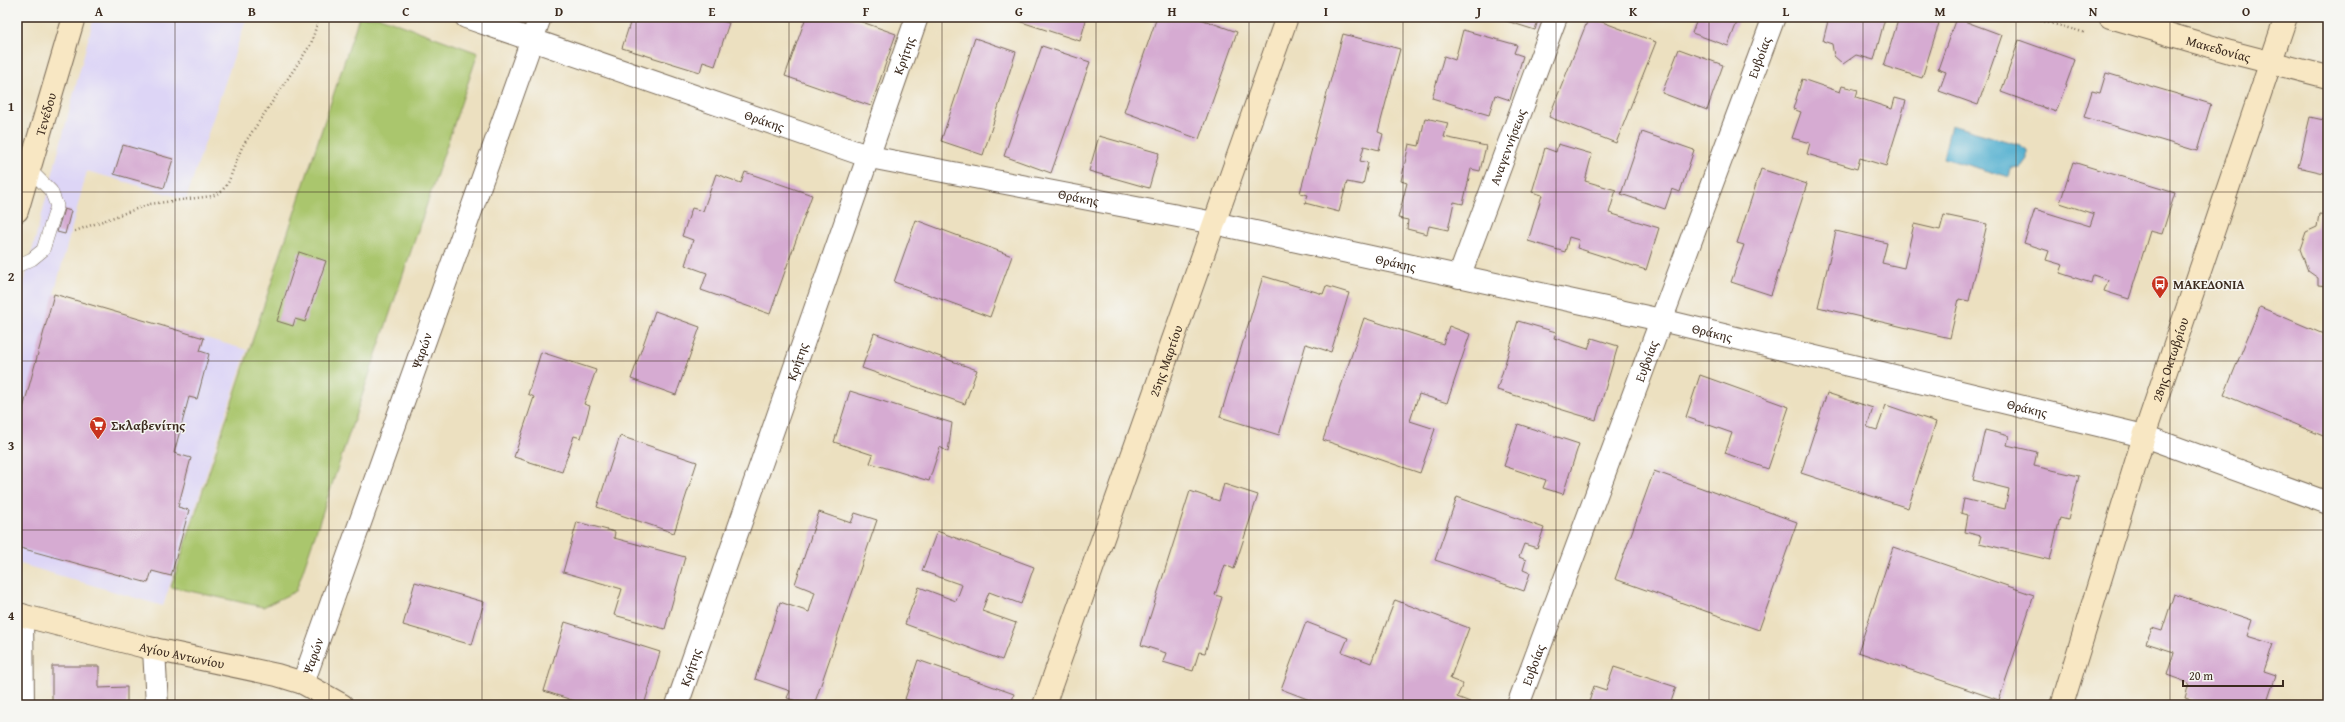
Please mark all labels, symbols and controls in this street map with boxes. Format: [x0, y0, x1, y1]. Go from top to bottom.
text: A [95, 2, 104, 21]
text: B [248, 2, 256, 21]
text: C [402, 2, 410, 21]
text: D [555, 2, 563, 21]
text: E [709, 2, 716, 21]
text: F [863, 2, 870, 21]
text: G [1015, 2, 1023, 21]
text: H [1167, 2, 1177, 21]
text: I [1324, 2, 1328, 21]
text: J [1475, 2, 1482, 21]
text: K [1629, 2, 1638, 21]
text: L [1783, 2, 1790, 21]
text: M [1934, 2, 1946, 21]
text: N [2089, 2, 2098, 21]
text: O [2242, 2, 2250, 21]
street label: Μακεδονίας [2184, 31, 2253, 67]
street label: Κρήτης [889, 33, 920, 77]
street label: Ευβοίας [1743, 34, 1776, 81]
street label: Τενέδου [31, 90, 61, 138]
text: 1 [8, 97, 14, 116]
street label: Θράκης [742, 105, 787, 137]
street label: Αναγεννήσεως [1485, 106, 1531, 188]
street label: Θράκης [1057, 184, 1101, 211]
street label: Θράκης [1374, 249, 1418, 277]
text: 2 [8, 267, 15, 286]
bus stop icon: ΜΑΚΕΔΟΝΙΑ [2150, 274, 2170, 299]
place label: ΜΑΚΕΔΟΝΙΑ [2173, 275, 2245, 294]
street label: 28ης Οκτωβρίου [2147, 315, 2194, 404]
street label: Θράκης [1690, 319, 1735, 347]
street label: 25ης Μαρτίου [1145, 322, 1188, 400]
street label: Ψαρών [406, 329, 437, 372]
street label: Ευβοίας [1630, 337, 1663, 385]
street label: Κρήτης [782, 339, 813, 383]
street label: Θράκης [2005, 394, 2050, 423]
supermarket icon: Σκλαβενίτης [88, 415, 108, 440]
place label: Σκλαβενίτης [111, 416, 185, 435]
text: 3 [8, 436, 14, 455]
text: 4 [8, 606, 15, 625]
street label: Ψαρών [298, 635, 329, 678]
street label: Αγίου Αντωνίου [137, 637, 226, 674]
street label: Ευβοίας [1517, 641, 1550, 688]
street label: Κρήτης [675, 645, 706, 689]
scale bar [2183, 662, 2283, 688]
text: 20 m [2189, 667, 2213, 684]

